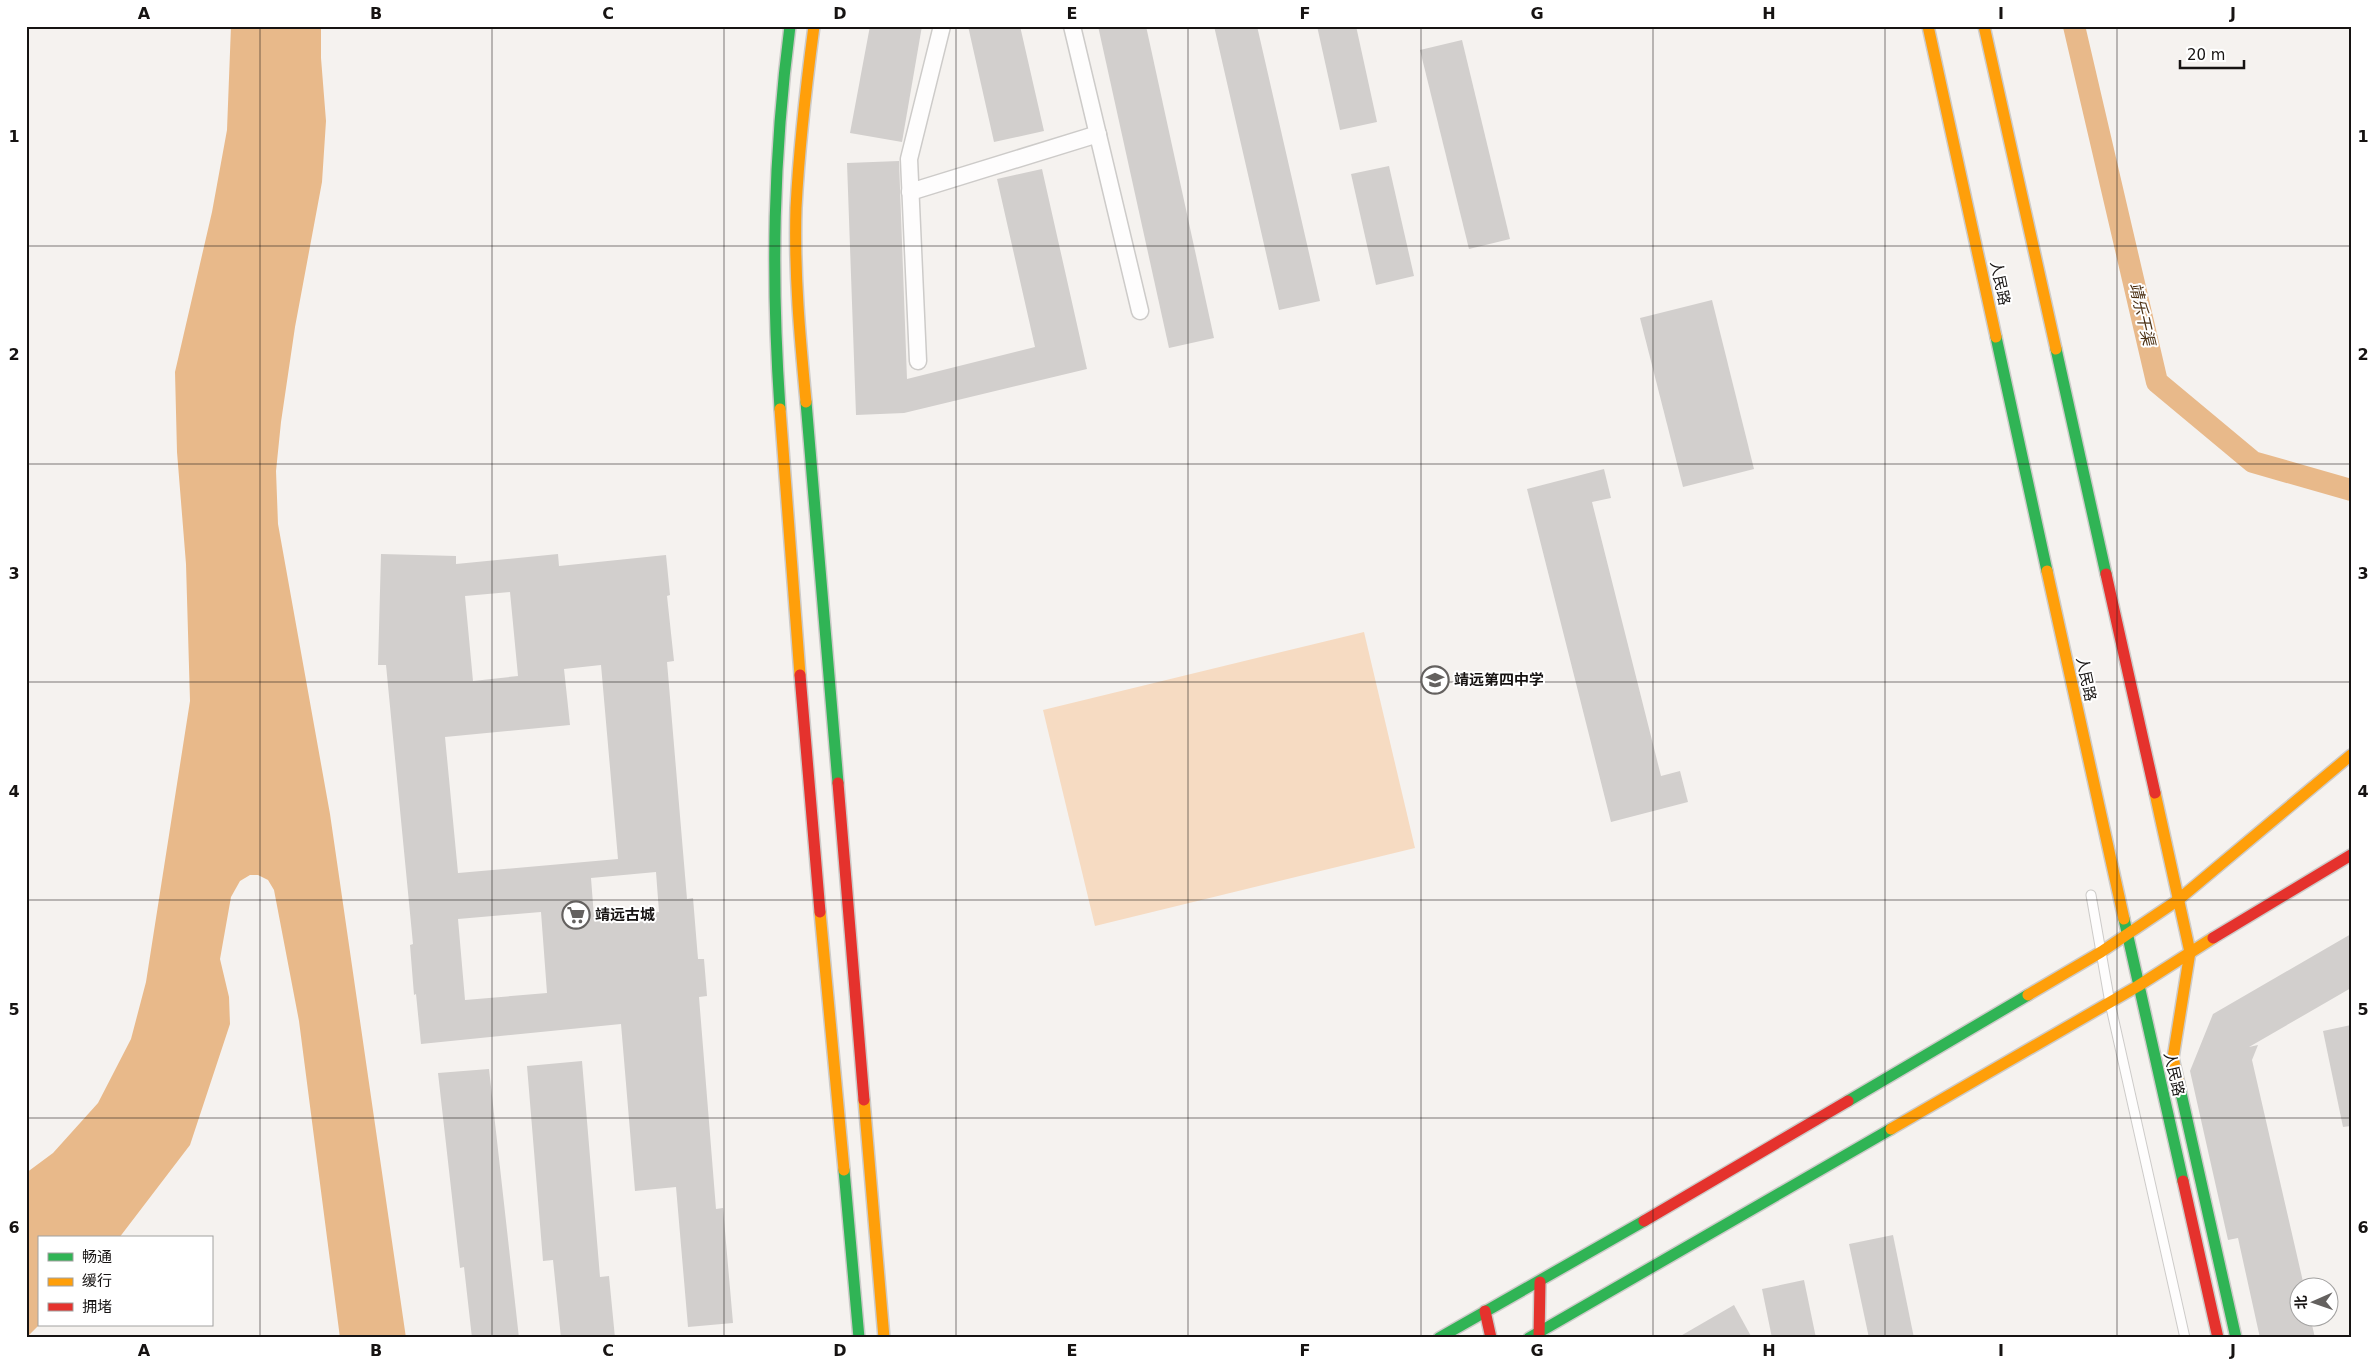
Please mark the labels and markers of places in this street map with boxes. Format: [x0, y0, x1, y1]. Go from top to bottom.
school or university icon: 靖远第四中学 [1420, 665, 1450, 695]
place label: 靖远第四中学 [1454, 671, 1544, 689]
supermarket icon: 靖远古城 [561, 900, 591, 930]
place label: 靖远古城 [595, 906, 655, 924]

